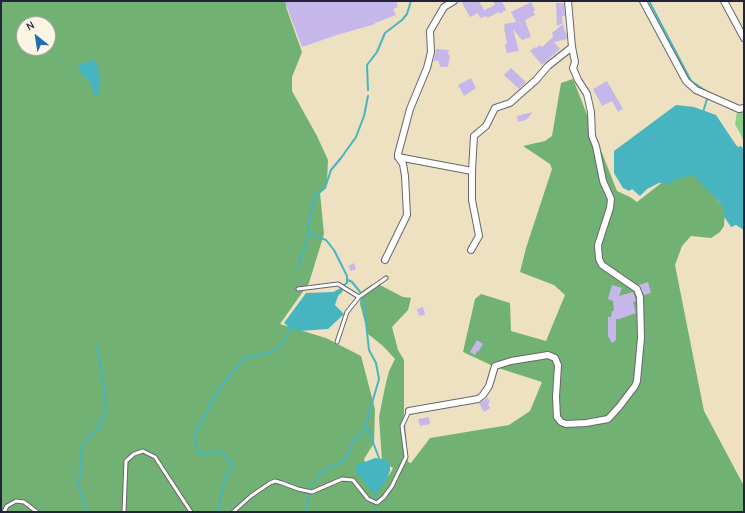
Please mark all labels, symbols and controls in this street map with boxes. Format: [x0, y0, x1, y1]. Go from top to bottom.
north arrow [16, 16, 56, 56]
text: N [24, 19, 37, 33]

